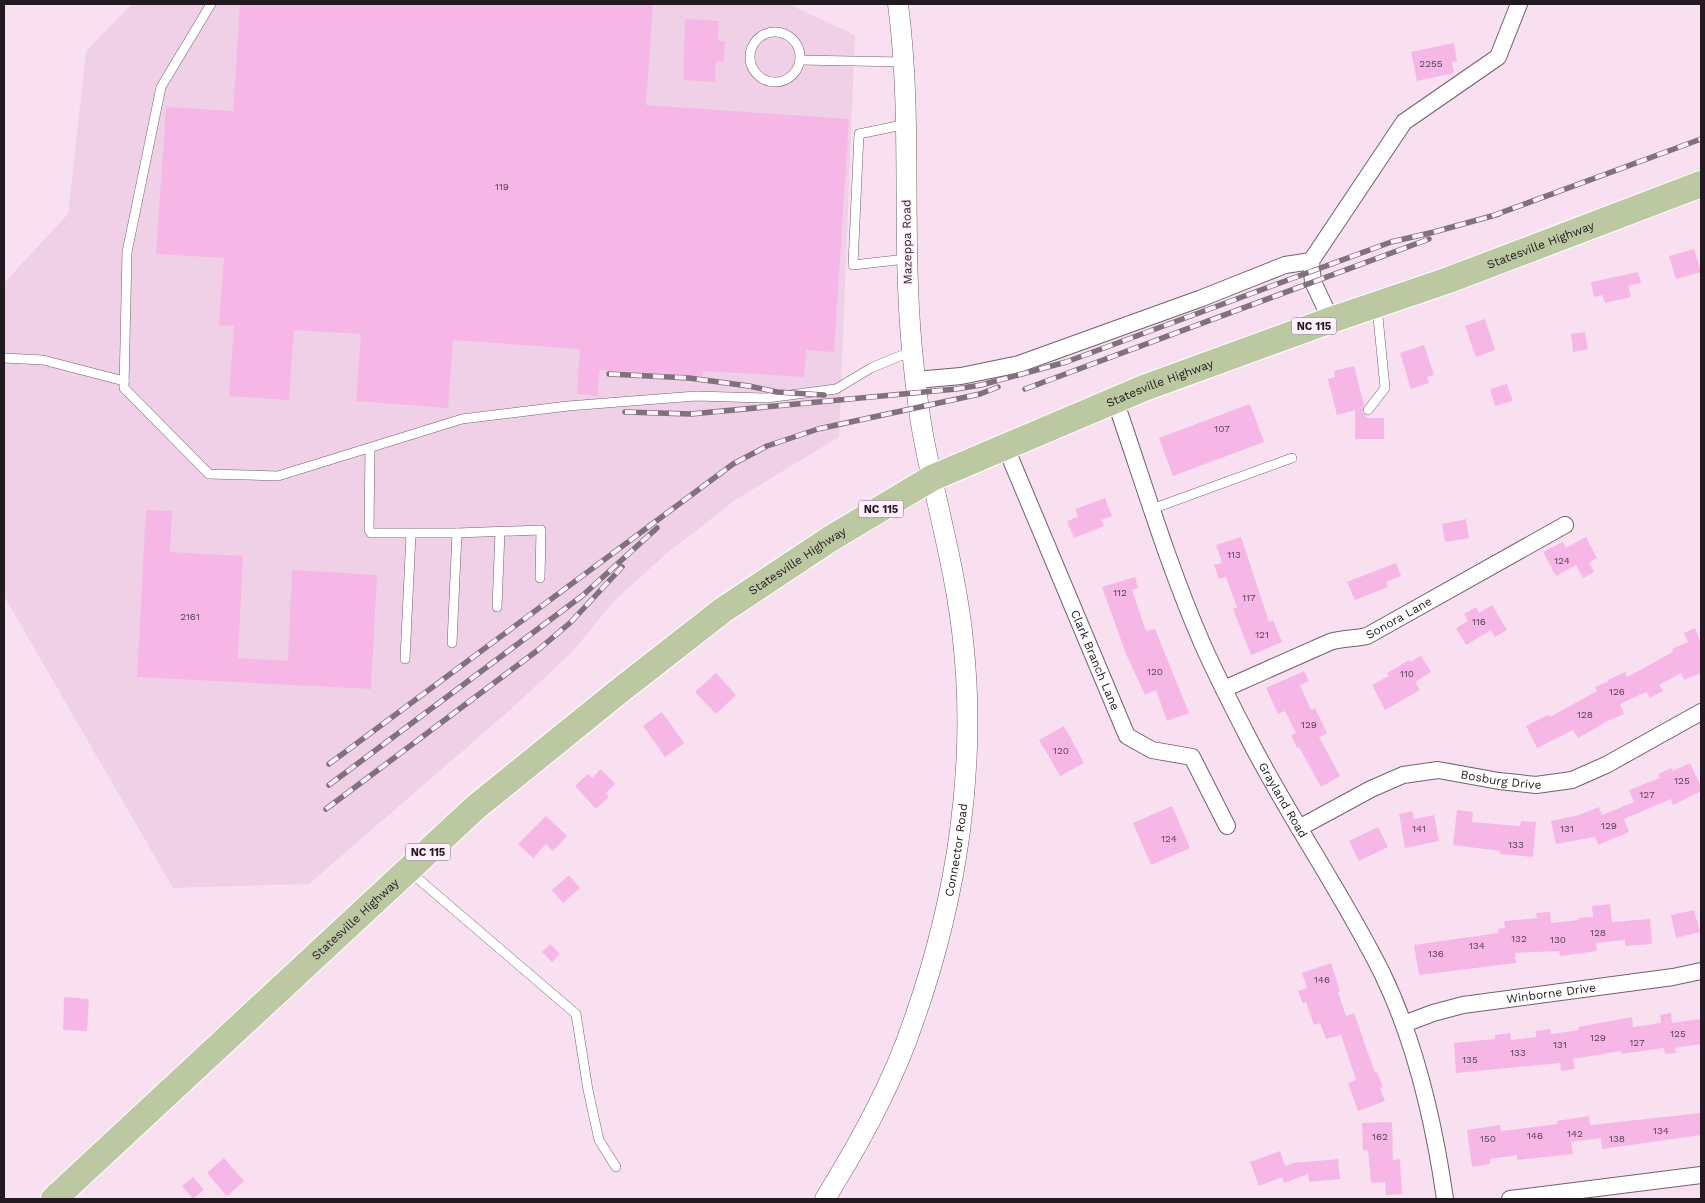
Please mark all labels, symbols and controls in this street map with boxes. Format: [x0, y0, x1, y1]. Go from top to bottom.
house number: 2255 [1419, 58, 1443, 69]
house number: 119 [495, 181, 509, 192]
street label: Mazeppa Road [899, 199, 915, 285]
street label: Statesville Highway [1485, 218, 1597, 272]
road number: NC 115 [1292, 318, 1336, 334]
street label: Statesville Highway [1104, 356, 1216, 410]
house number: 107 [1214, 423, 1230, 434]
road number: NC 115 [858, 500, 904, 518]
street label: Statesville Highway [746, 524, 849, 598]
house number: 113 [1227, 549, 1241, 560]
house number: 124 [1554, 555, 1570, 566]
house number: 112 [1113, 587, 1127, 598]
house number: 117 [1242, 592, 1256, 603]
street label: Sonora Lane [1363, 594, 1434, 642]
street label: Clark Branch Lane [1068, 608, 1122, 712]
house number: 2161 [180, 611, 200, 622]
house number: 116 [1472, 616, 1486, 627]
house number: 121 [1255, 629, 1269, 640]
house number: 120 [1147, 666, 1163, 677]
house number: 110 [1400, 668, 1414, 679]
house number: 126 [1609, 686, 1625, 697]
house number: 128 [1577, 709, 1593, 720]
house number: 129 [1301, 719, 1317, 730]
house number: 120 [1053, 745, 1069, 756]
street label: Grayland Road [1256, 760, 1310, 840]
street label: Bosburg Drive [1460, 767, 1542, 792]
house number: 125 [1674, 775, 1690, 786]
house number: 127 [1639, 789, 1655, 800]
street label: Connector Road [942, 802, 970, 898]
house number: 129 [1601, 820, 1617, 831]
house number: 141 [1412, 823, 1426, 834]
house number: 131 [1560, 823, 1574, 834]
house number: 124 [1161, 833, 1177, 844]
house number: 133 [1508, 839, 1524, 850]
road number: NC 115 [406, 844, 450, 860]
street label: Statesville Highway [309, 875, 402, 963]
house number: 128 [1590, 927, 1606, 938]
house number: 132 [1511, 933, 1527, 944]
house number: 130 [1550, 934, 1566, 945]
house number: 134 [1469, 940, 1485, 951]
house number: 136 [1428, 948, 1444, 959]
house number: 146 [1314, 974, 1330, 985]
street label: Winborne Drive [1506, 980, 1597, 1006]
house number: 125 [1670, 1028, 1686, 1039]
house number: 129 [1590, 1032, 1606, 1043]
house number: 127 [1629, 1037, 1645, 1048]
house number: 131 [1553, 1039, 1567, 1050]
house number: 133 [1510, 1047, 1526, 1058]
house number: 135 [1462, 1054, 1478, 1065]
house number: 134 [1653, 1125, 1669, 1136]
house number: 142 [1567, 1128, 1583, 1139]
house number: 146 [1527, 1130, 1543, 1141]
house number: 162 [1372, 1131, 1388, 1142]
house number: 150 [1480, 1133, 1496, 1144]
house number: 138 [1609, 1133, 1625, 1144]

